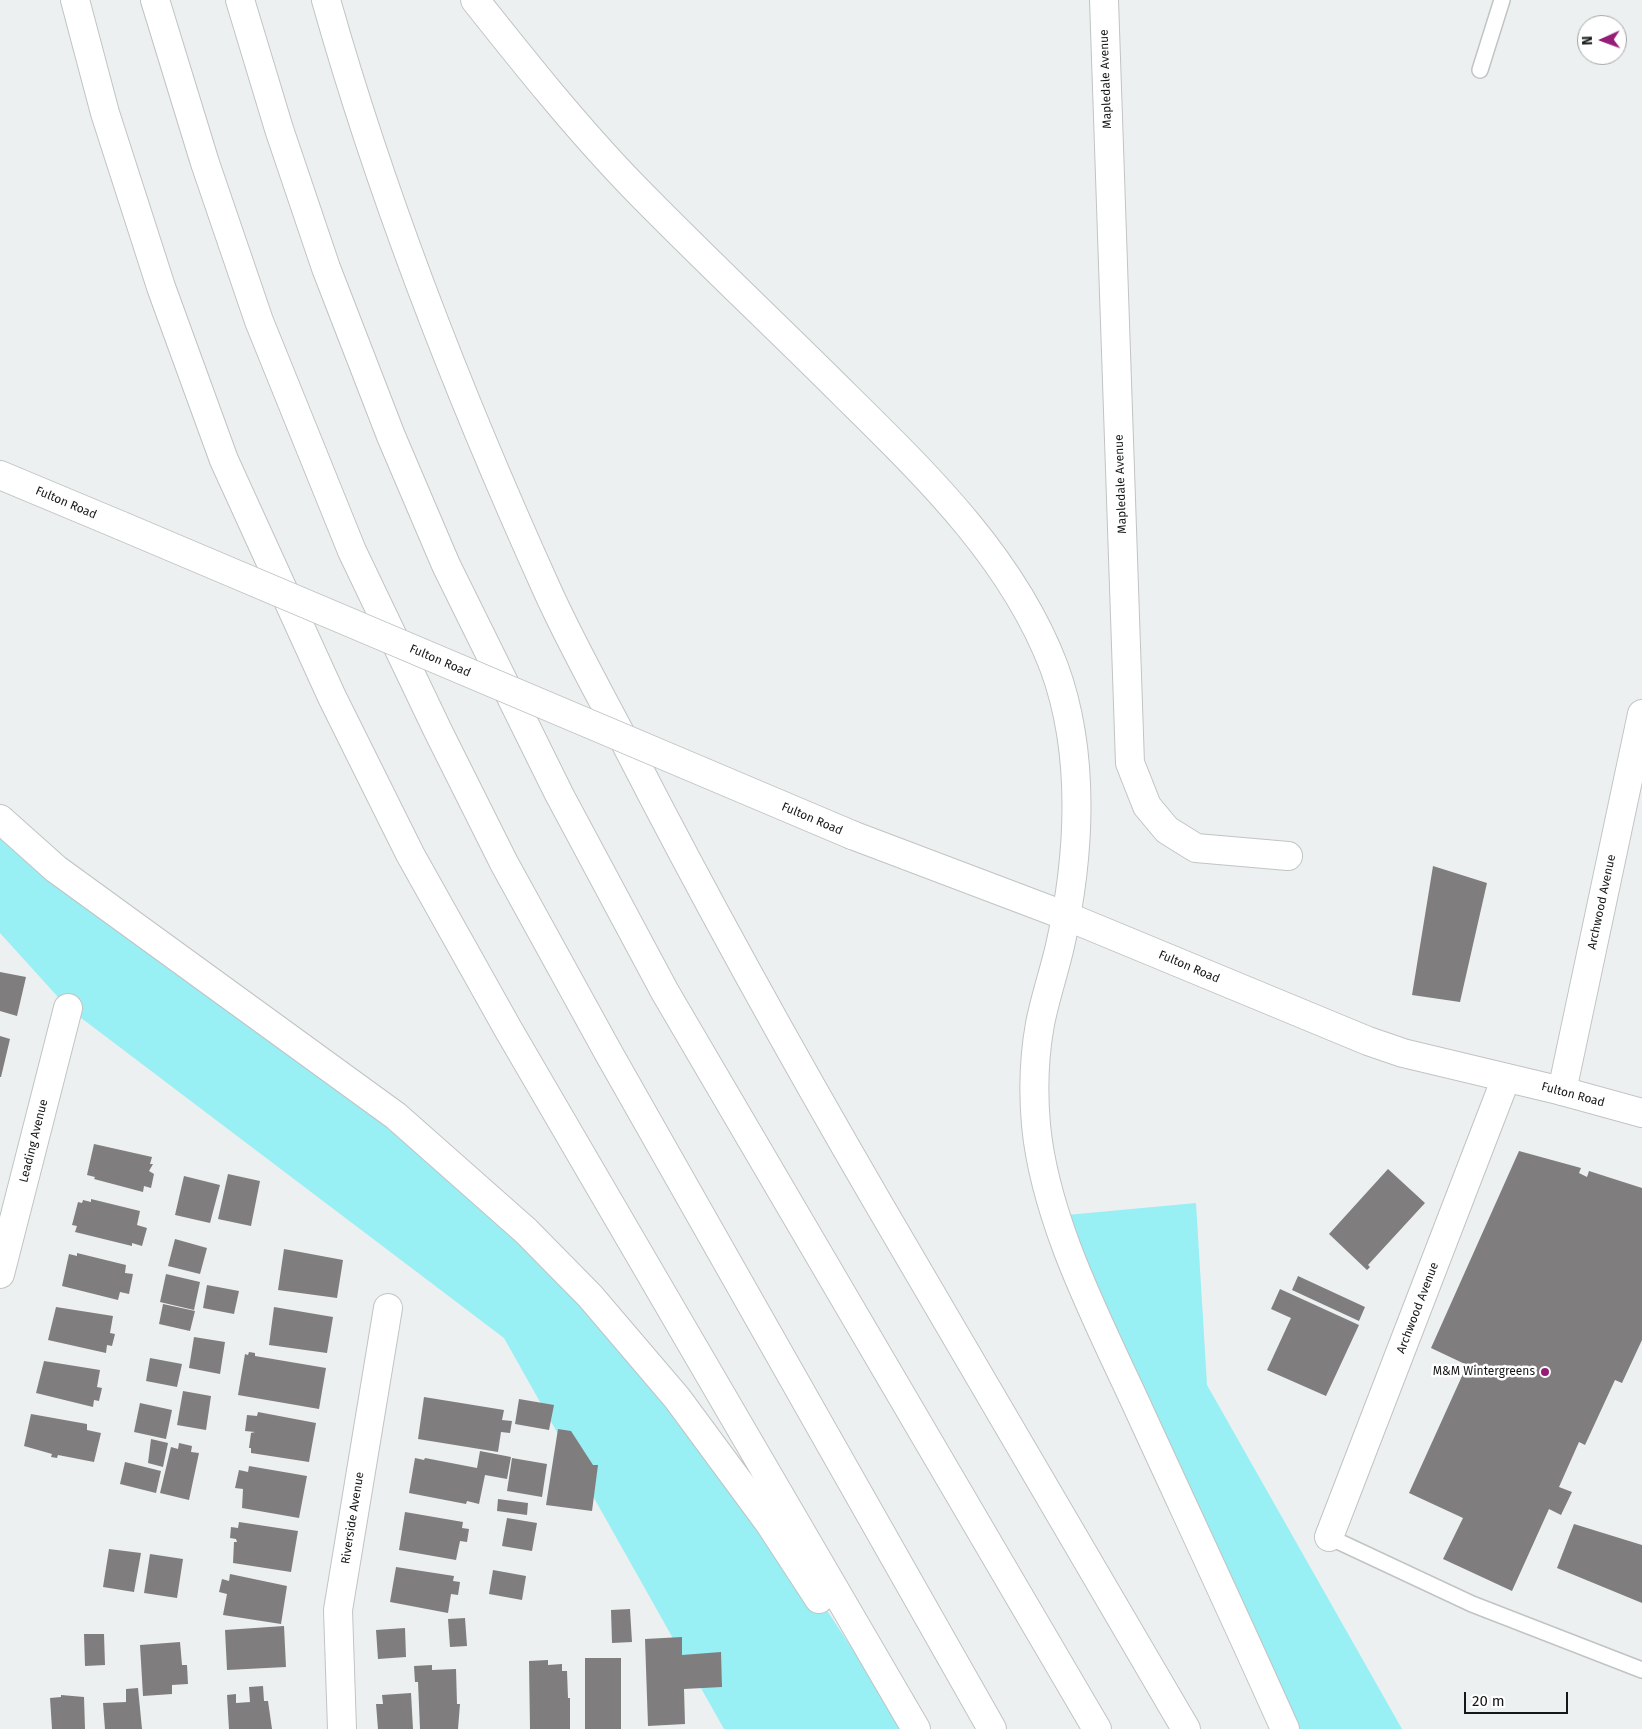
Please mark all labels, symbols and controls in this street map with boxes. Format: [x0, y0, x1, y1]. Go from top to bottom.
north arrow [1577, 15, 1627, 65]
street label: Mapledale Avenue [1097, 29, 1115, 129]
text: N [1579, 36, 1596, 45]
street label: Mapledale Avenue [1112, 434, 1130, 534]
street label: Fulton Road [33, 484, 99, 522]
street label: Fulton Road [407, 642, 473, 680]
street label: Fulton Road [779, 800, 845, 838]
street label: Archwood Avenue [1585, 853, 1619, 951]
street label: Fulton Road [1156, 948, 1222, 986]
street label: Fulton Road [1540, 1080, 1606, 1110]
street label: Leading Avenue [17, 1098, 51, 1184]
street label: Archwood Avenue [1394, 1260, 1442, 1356]
place label: M&M Wintergreens [1433, 1365, 1535, 1379]
marker: M&M Wintergreens [1539, 1366, 1551, 1378]
street label: Riverside Avenue [339, 1471, 367, 1565]
scale bar [1467, 1682, 1571, 1714]
text: 20 m [1472, 1692, 1505, 1710]

